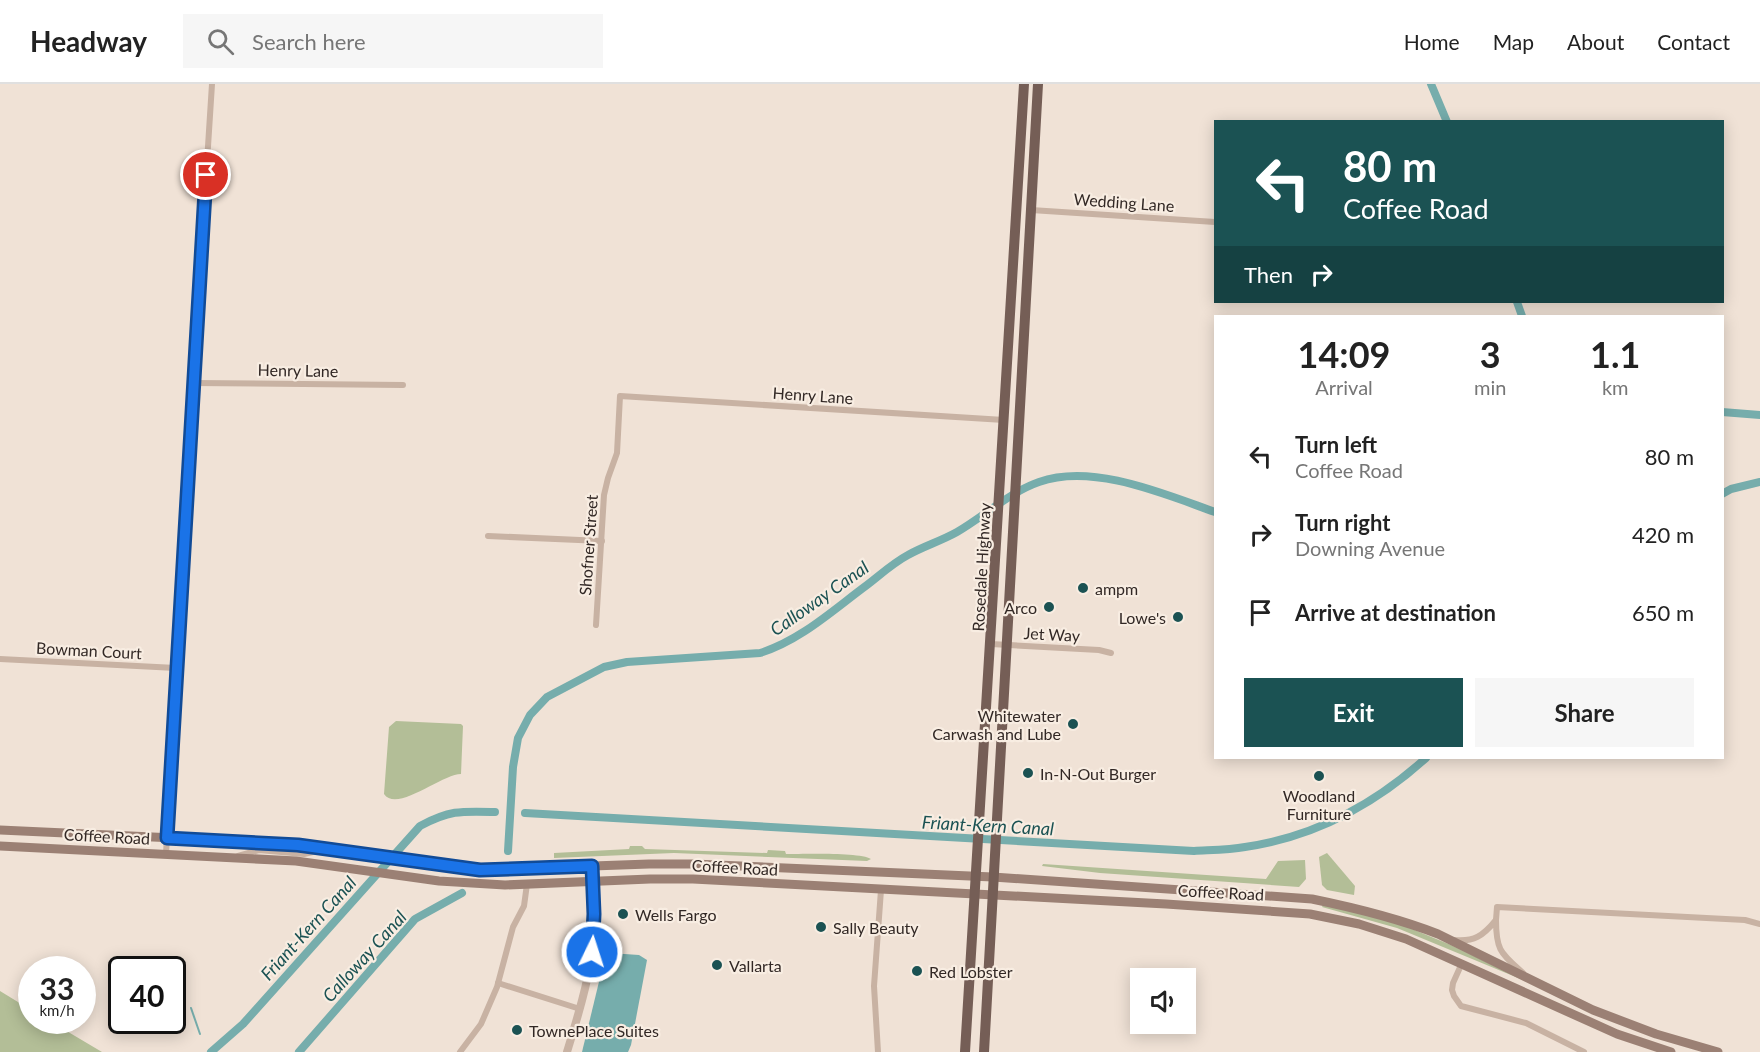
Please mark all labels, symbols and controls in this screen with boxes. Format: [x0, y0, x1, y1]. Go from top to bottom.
search box [183, 14, 603, 68]
text: Headway [30, 24, 147, 58]
icon: search [204, 25, 237, 58]
text: Search here [252, 28, 366, 55]
text: Home [1404, 29, 1460, 54]
text: Map [1493, 29, 1534, 54]
text: About [1567, 29, 1624, 54]
text: Contact [1657, 29, 1730, 54]
text: 80 m [1343, 141, 1437, 191]
icon: left [1244, 144, 1322, 222]
pin [180, 149, 231, 200]
icon: arrive [189, 158, 222, 191]
street label: Wedding Lane [1073, 189, 1175, 215]
text: Coffee Road [1343, 192, 1489, 225]
icon: right [1305, 258, 1338, 291]
text: Then [1244, 261, 1293, 288]
text: 14:09 [1298, 332, 1390, 376]
text: 3 [1480, 332, 1501, 376]
text: 1.1 [1590, 332, 1640, 376]
street label: Henry Lane [258, 360, 338, 380]
text: Arrival [1315, 375, 1373, 399]
text: min [1474, 375, 1506, 399]
text: km [1602, 375, 1629, 399]
street label: Henry Lane [772, 383, 854, 407]
text: Turn left [1295, 431, 1377, 458]
icon: left [1244, 440, 1277, 473]
text: 80 m [1645, 443, 1694, 470]
text: Coffee Road [1295, 458, 1403, 482]
street label: Shofner Street [575, 494, 601, 596]
street label: Rosedale Highway [968, 501, 994, 632]
text: Turn right [1295, 509, 1390, 536]
icon: right [1244, 518, 1277, 551]
text: 420 m [1632, 521, 1694, 548]
text: Downing Avenue [1295, 536, 1445, 560]
water label: Calloway Canal [766, 556, 872, 640]
place label: ampm [1095, 579, 1138, 598]
marker: ampm [1076, 581, 1090, 595]
icon: arrive [1244, 596, 1277, 629]
place label: Arco [1004, 598, 1037, 617]
text: Arrive at destination [1295, 599, 1496, 626]
text: 650 m [1632, 599, 1694, 626]
marker: Arco [1042, 600, 1056, 614]
place label: Lowe's [1119, 608, 1166, 627]
marker: Lowe's [1171, 610, 1185, 624]
street label: Jet Way [1023, 623, 1081, 645]
street label: Bowman Court [36, 638, 143, 662]
button: Exit [1244, 678, 1463, 747]
button: Share [1475, 678, 1694, 747]
place label: Whitewater Carwash and Lube [932, 706, 1061, 743]
marker: Whitewater Carwash and Lube [1066, 717, 1080, 731]
place label: In-N-Out Burger [1040, 764, 1156, 783]
marker: In-N-Out Burger [1021, 766, 1035, 780]
marker: Woodland Furniture [1312, 769, 1326, 783]
place label: Woodland Furniture [1283, 786, 1355, 823]
water label: Friant-Kern Canal [921, 811, 1055, 839]
street label: Coffee Road [63, 824, 151, 848]
street label: Coffee Road [691, 855, 779, 879]
water label: Friant-Kern Canal [256, 872, 360, 984]
street label: Coffee Road [1177, 880, 1265, 904]
place label: Wells Fargo [635, 905, 716, 924]
water label: Calloway Canal [317, 906, 411, 1006]
marker: Wells Fargo [616, 907, 630, 921]
place label: Sally Beauty [833, 918, 919, 937]
position arrow [560, 920, 624, 984]
marker: Sally Beauty [814, 920, 828, 934]
speed limit sign: 40 [108, 956, 186, 1034]
place label: Vallarta [729, 956, 782, 975]
marker: Vallarta [710, 958, 724, 972]
place label: Red Lobster [929, 962, 1013, 981]
marker: Red Lobster [910, 964, 924, 978]
map controls [1130, 968, 1196, 1034]
button: sound [1130, 968, 1196, 1034]
text: 33 [40, 970, 74, 1006]
text: km/h [39, 1001, 75, 1019]
place label: TownePlace Suites [529, 1021, 659, 1040]
marker: TownePlace Suites [510, 1023, 524, 1037]

